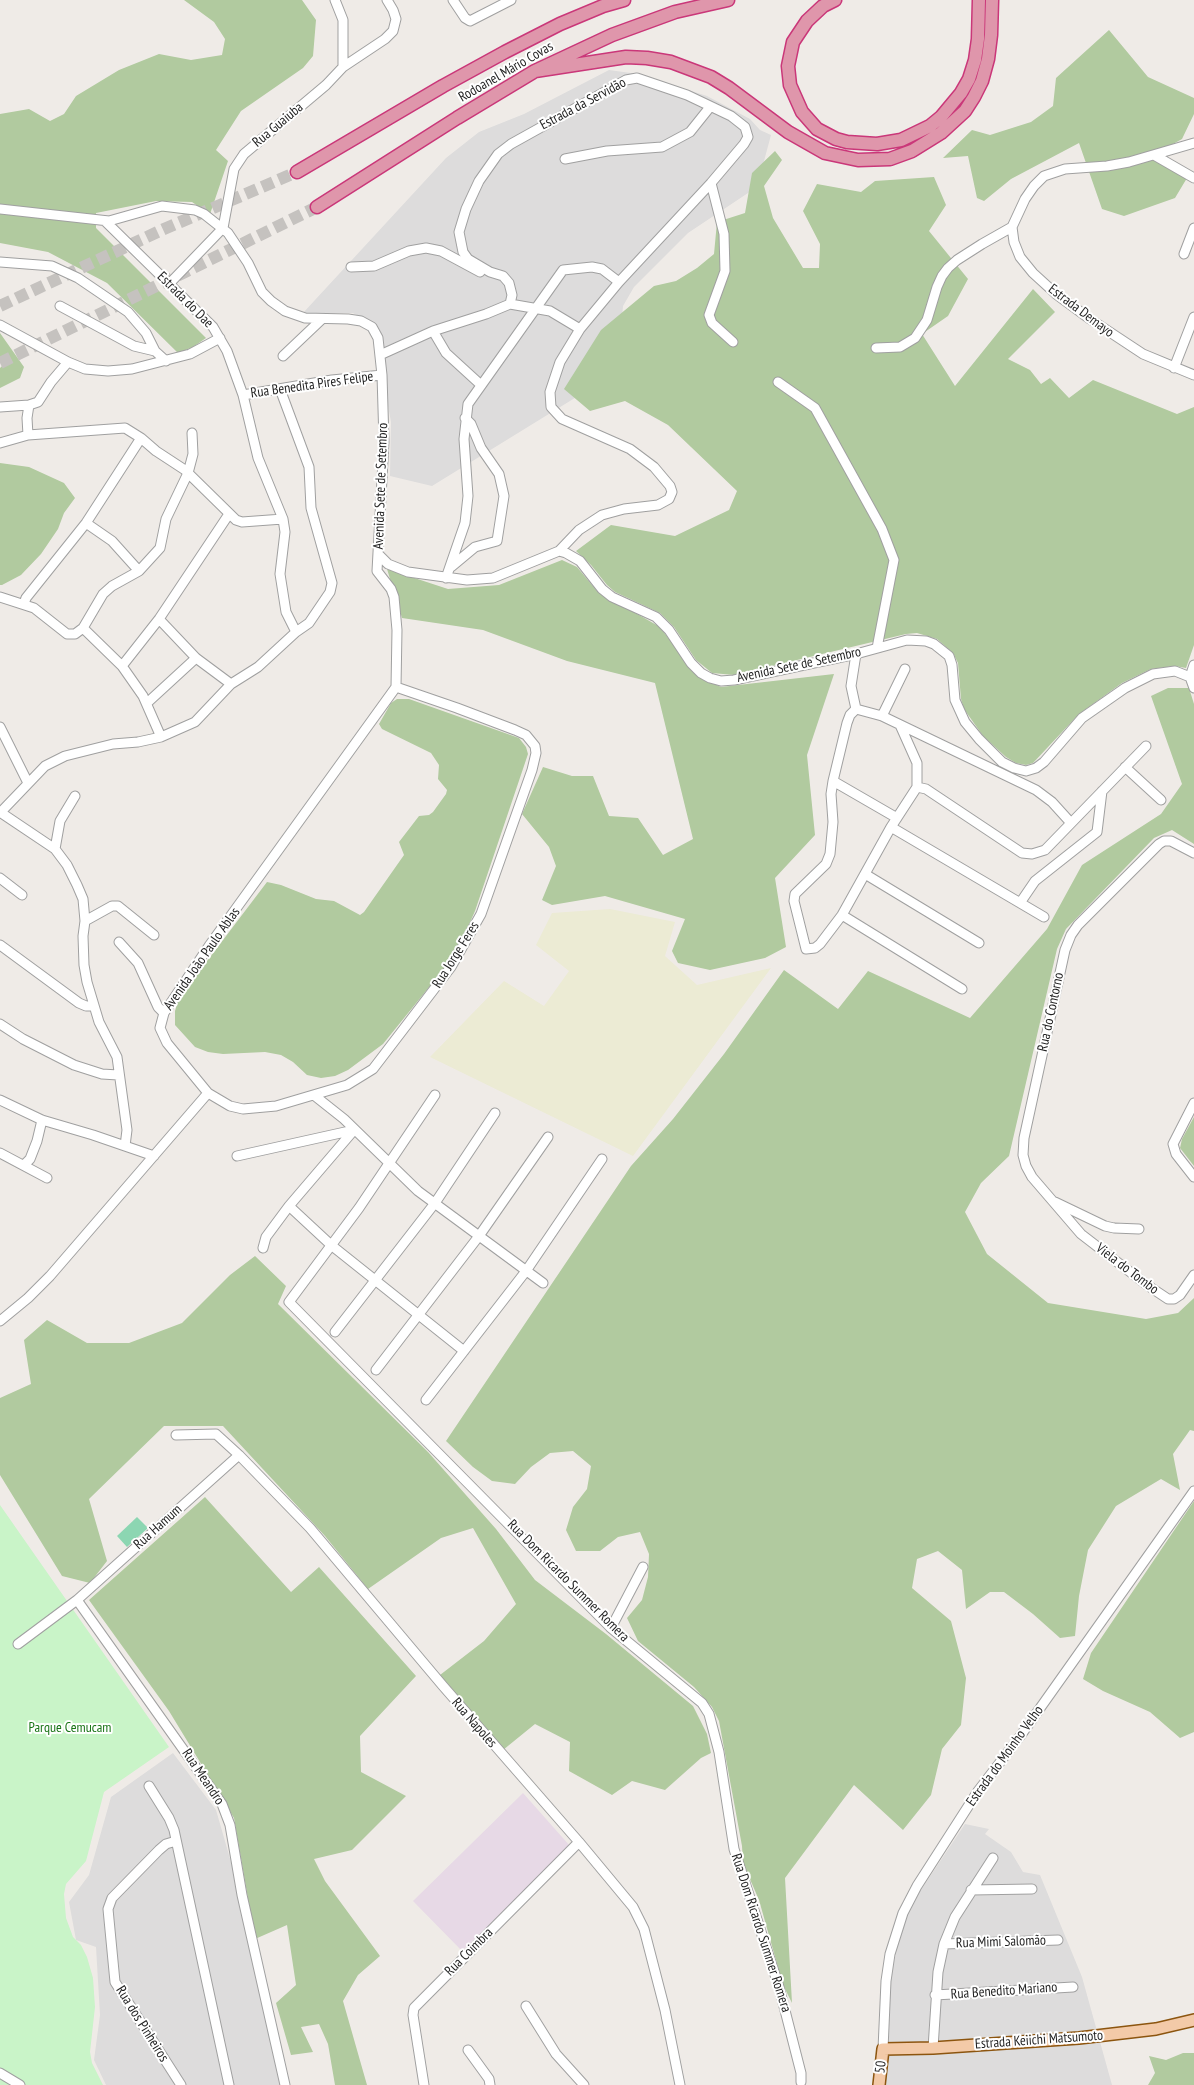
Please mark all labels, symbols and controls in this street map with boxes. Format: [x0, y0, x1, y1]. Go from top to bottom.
street label: Rodoanel Mário Covas [456, 38, 556, 106]
street label: Estrada da Servidão [537, 74, 629, 134]
street label: Rua Guaiuba [249, 99, 307, 151]
street label: Estrada do Dae [153, 268, 217, 332]
street label: Estrada Demayo [1045, 281, 1117, 341]
street label: Rua Benedita Pires Felipe [250, 368, 374, 402]
street label: Avenida Sete de Setembro [370, 422, 392, 550]
street label: Avenida Sete de Setembro [735, 644, 863, 686]
street label: Avenida João Paulo Ablas [160, 904, 244, 1014]
street label: Rua Jorge Feres [429, 919, 483, 991]
street label: Rua do Contorno [1034, 971, 1068, 1053]
street label: Viela do Tombo [1092, 1240, 1162, 1298]
street label: Rua Hamum [131, 1501, 185, 1553]
street label: Rua Dom Ricardo Summer Romera [504, 1517, 632, 1645]
street label: Rua Napoles [448, 1695, 500, 1751]
street label: Estrada do Moinho Velho [963, 1702, 1047, 1810]
park label: Parque Cemucam [29, 1720, 111, 1736]
street label: Rua Meandro [178, 1746, 228, 1808]
street label: Rua Dom Ricardo Summer Romera [727, 1852, 795, 2014]
street label: Rua Coimbra [441, 1924, 497, 1980]
street label: Rua Mimi Salomão [956, 1932, 1046, 1952]
street label: Rua Benedito Mariano [950, 1979, 1058, 2003]
street label: Rua dos Pinheiros [112, 1983, 172, 2065]
street label: Estrada Keiichi Matsumoto [974, 2027, 1104, 2053]
street label: 50 [872, 2060, 890, 2074]

